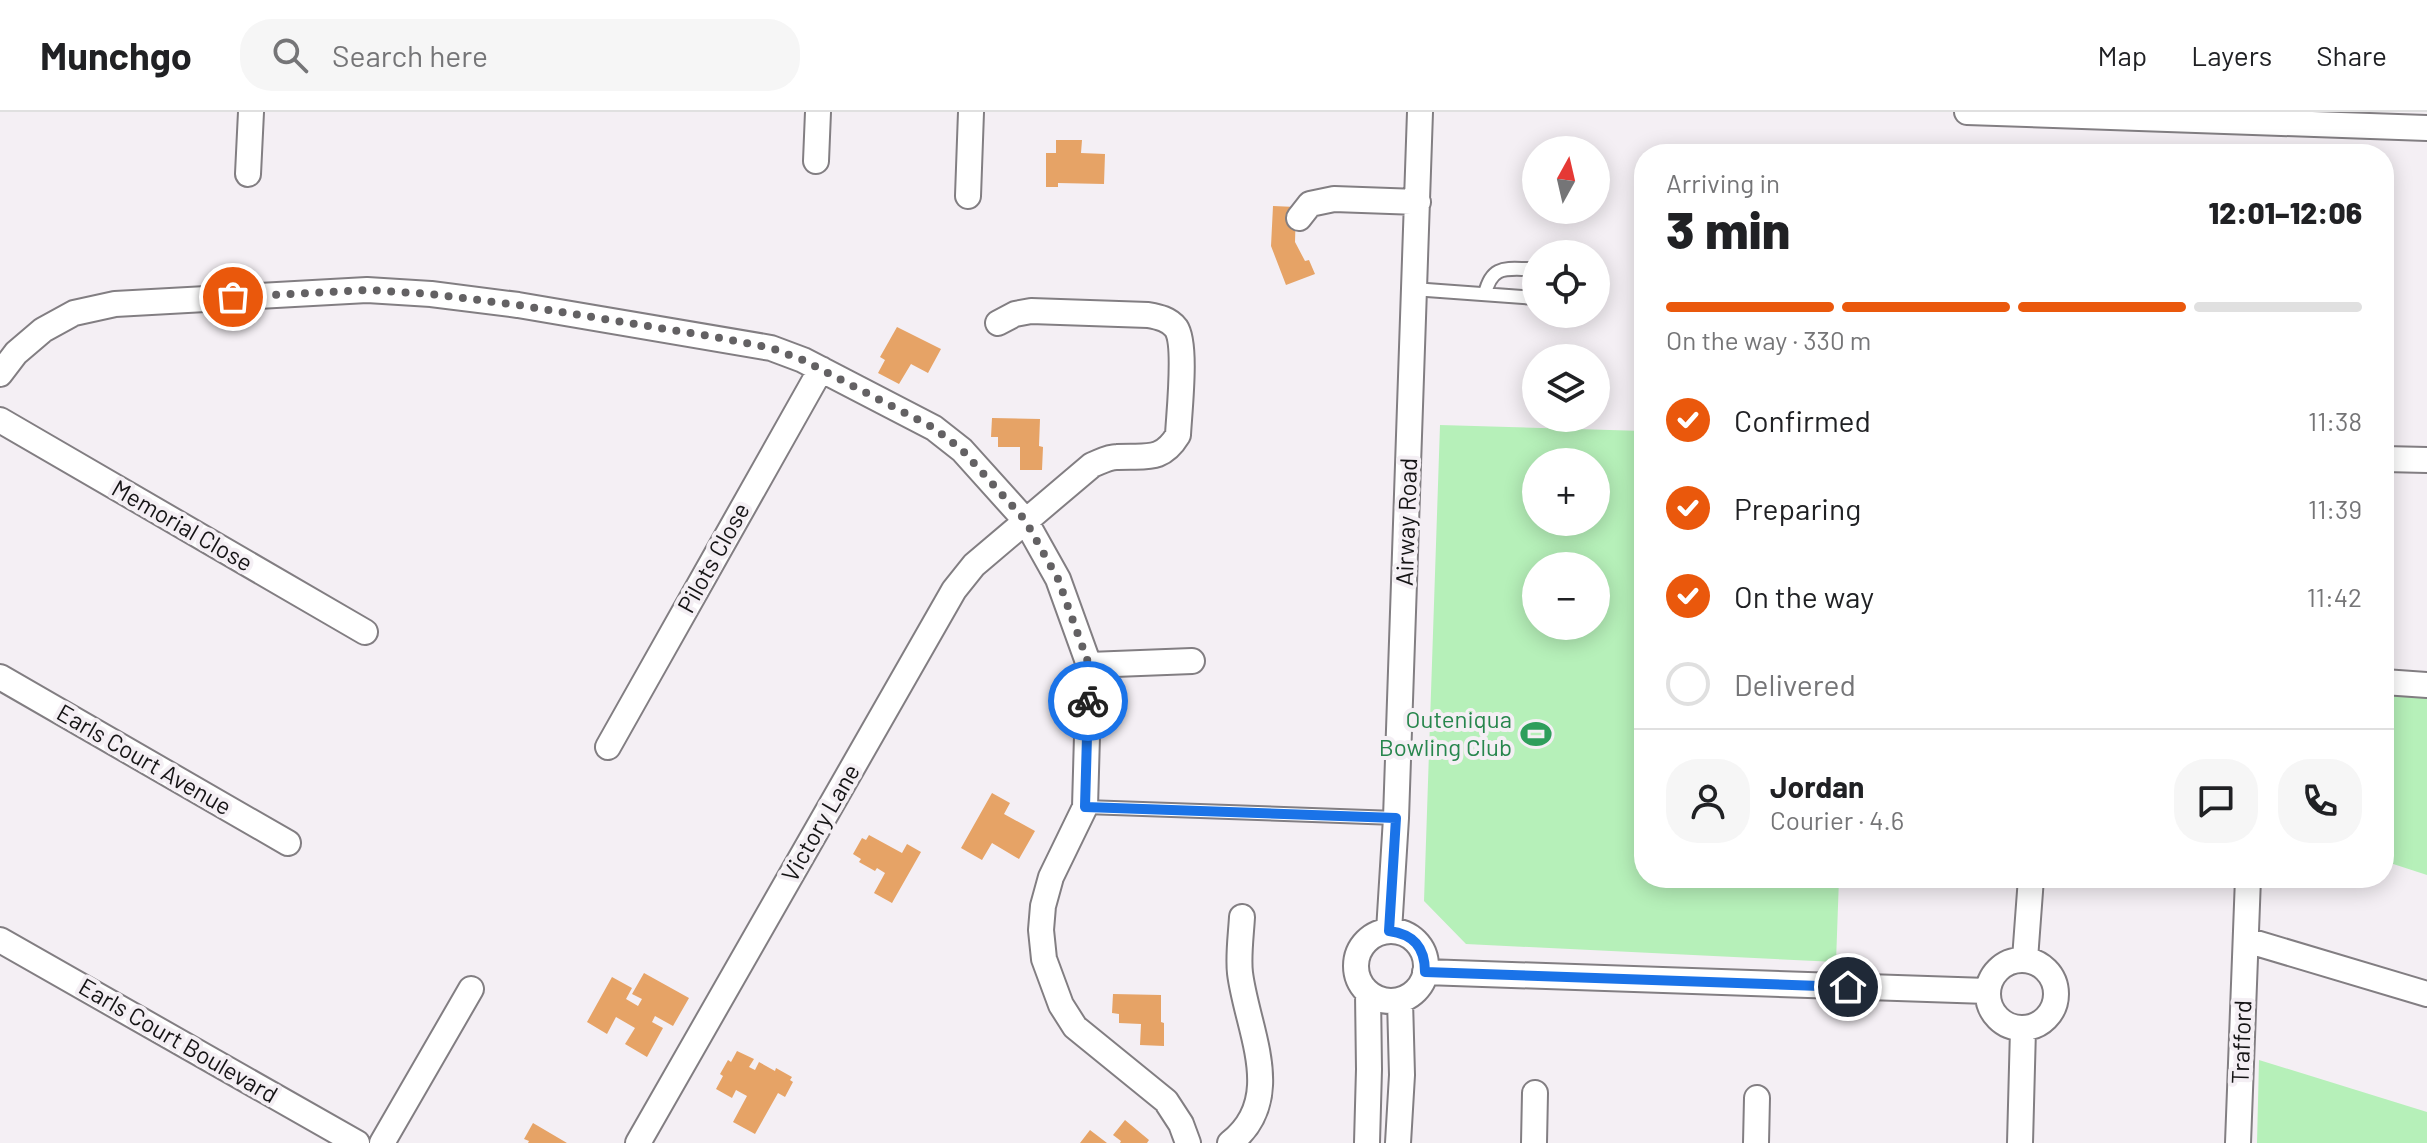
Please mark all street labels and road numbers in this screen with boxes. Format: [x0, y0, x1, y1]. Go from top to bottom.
street label: Airway Road [1389, 457, 1422, 587]
street label: Memorial Close [107, 473, 258, 577]
street label: Pilots Close [671, 497, 755, 617]
street label: Earls Court Avenue [52, 697, 237, 820]
street label: Victory Lane [774, 758, 865, 886]
street label: Earls Court Boulevard [74, 971, 283, 1108]
street label: Trafford [2225, 999, 2256, 1084]

